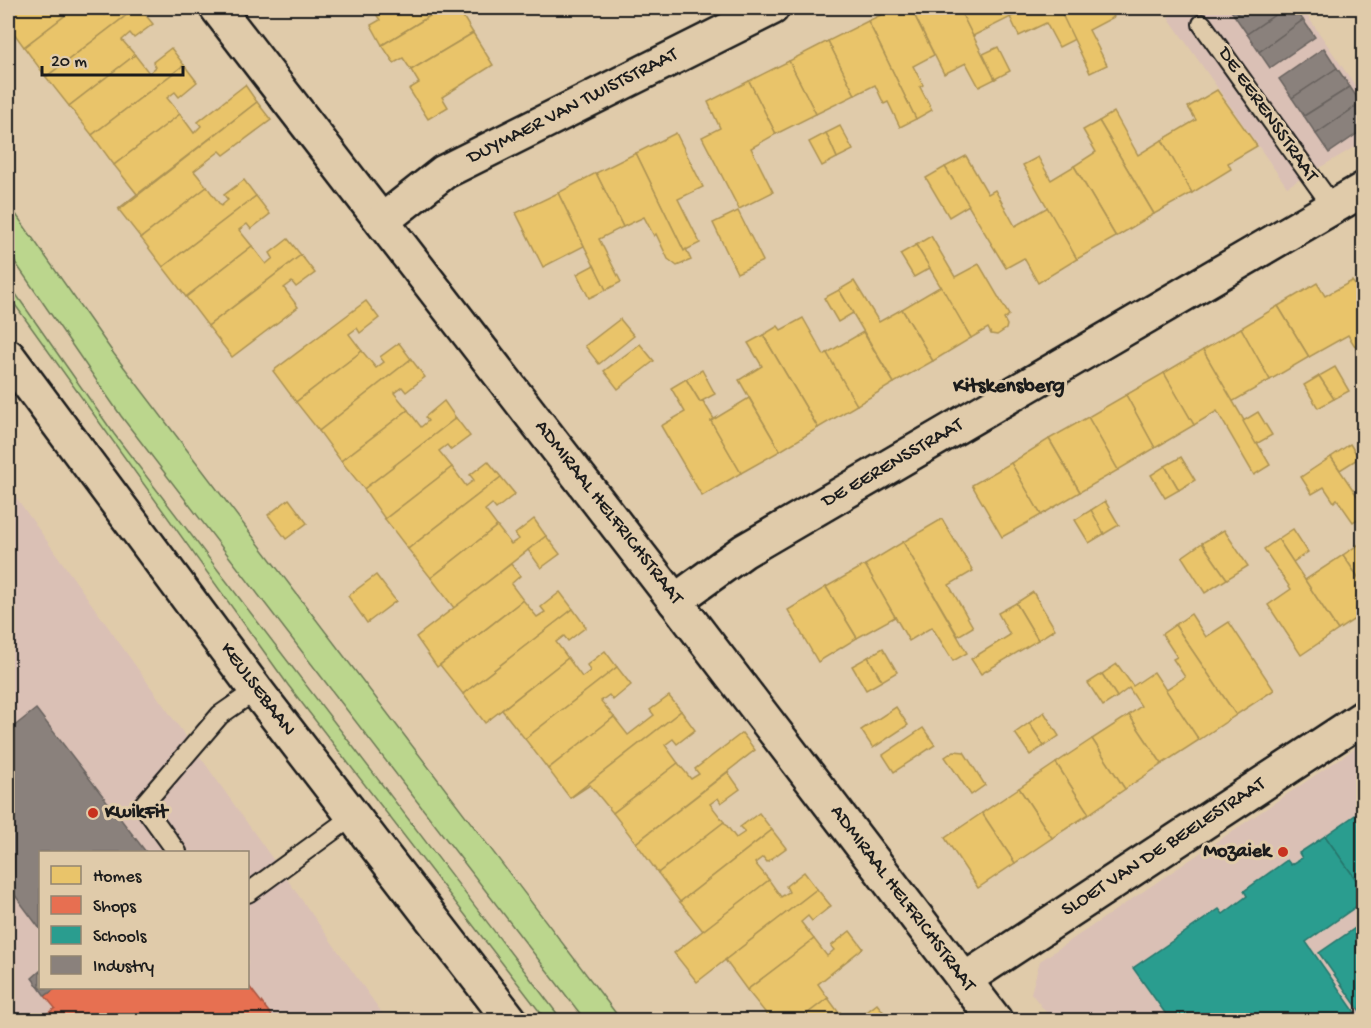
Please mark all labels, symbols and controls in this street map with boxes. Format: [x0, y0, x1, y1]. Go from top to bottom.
scale bar [42, 39, 183, 77]
street label: DE EERENSSTRAAT [1211, 42, 1323, 188]
street label: DUYMAER VAN TWISTSTRAAT [462, 43, 683, 171]
text: 20 m [51, 52, 87, 73]
district label: Kitskensberg [952, 375, 1065, 400]
street label: DE EERENSSTRAAT [817, 414, 969, 515]
street label: ADMIRAAL HELFRICHSTRAAT [529, 416, 688, 611]
street label: KEULSEBAAN [214, 639, 300, 741]
street label: SLOET VAN DE BEELESTRAAT [1058, 773, 1271, 922]
street label: ADMIRAAL HELFRICHSTRAAT [824, 801, 980, 998]
place label: KwikFit [104, 802, 169, 825]
marker: KwikFit [86, 806, 100, 820]
place label: Mozaiek [1203, 841, 1273, 864]
marker: Mozaiek [1276, 845, 1290, 859]
legend [39, 851, 249, 989]
text: Homes [93, 867, 143, 888]
text: Shops [93, 897, 137, 918]
text: Schools [93, 927, 148, 948]
text: Industry [93, 957, 154, 978]

